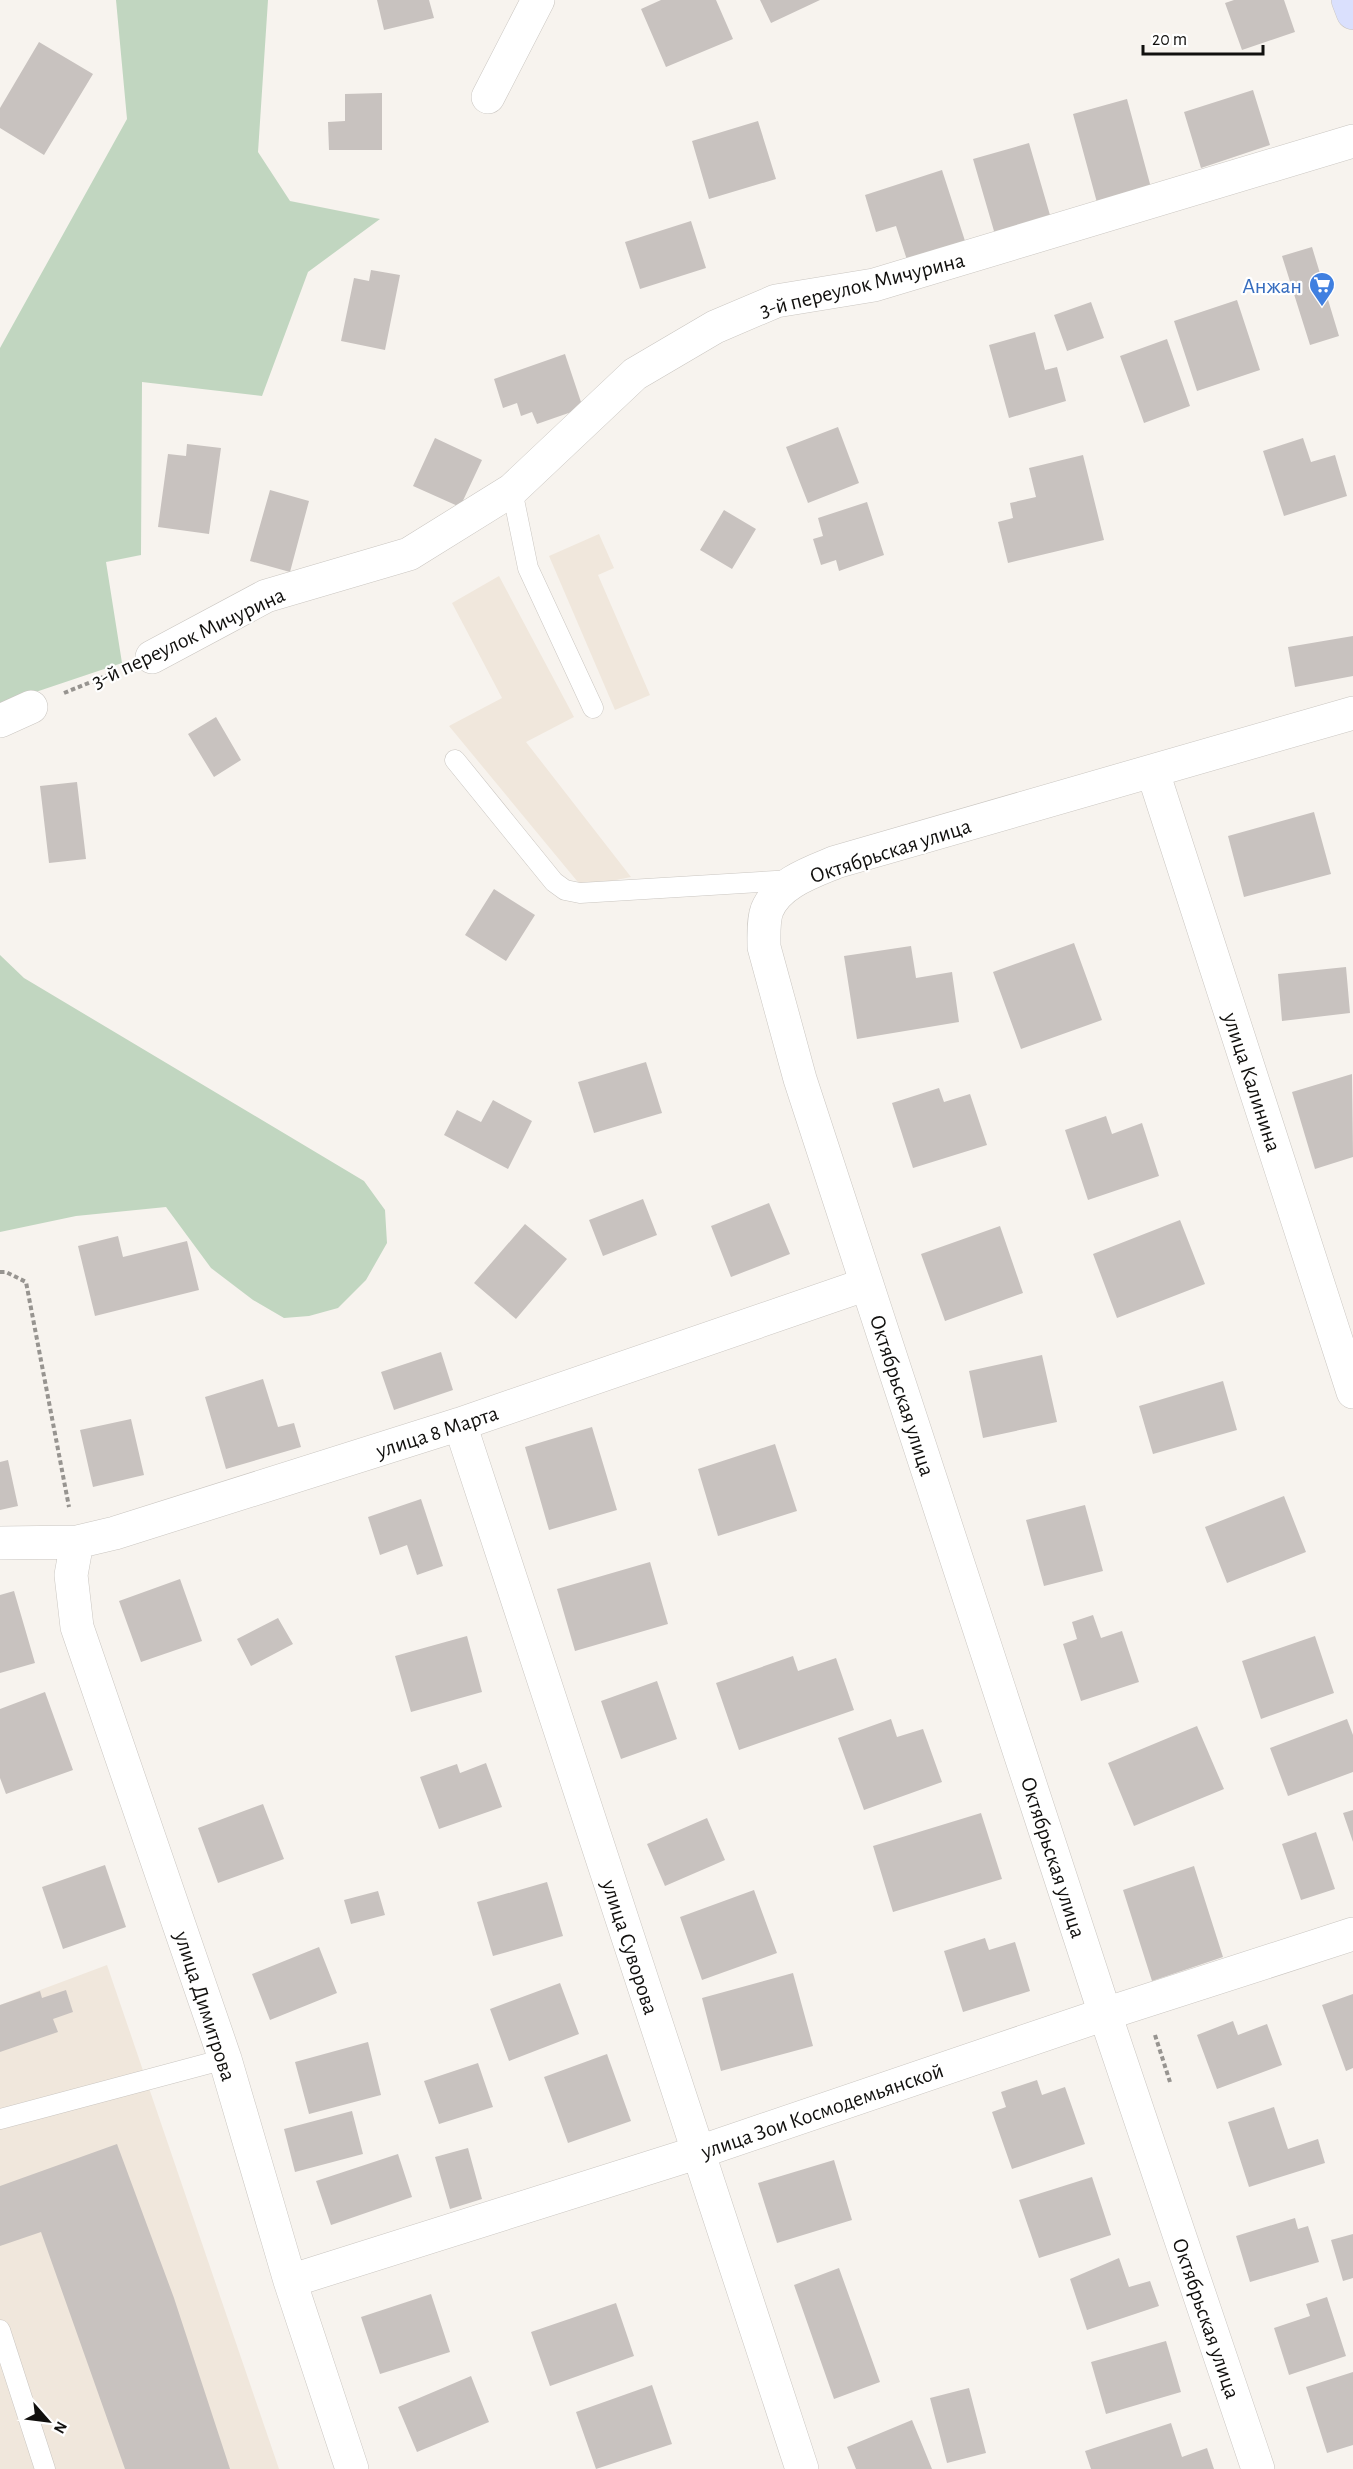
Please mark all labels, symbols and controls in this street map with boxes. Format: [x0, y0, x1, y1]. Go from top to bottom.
scale bar [1143, 18, 1263, 56]
text: 20 m [1152, 31, 1187, 49]
street label: 3-й переулок Мичурина [758, 249, 967, 321]
supermarket icon: Анжан [1307, 270, 1337, 308]
place label: Анжан [1242, 275, 1302, 297]
street label: 3-й переулок Мичурина [88, 583, 288, 692]
street label: Октябрьская улица [807, 814, 974, 887]
street label: улица Калинина [1219, 1009, 1285, 1155]
street label: Октябрьская улица [866, 1312, 939, 1479]
street label: улица 8 Марта [373, 1402, 501, 1462]
street label: Октябрьская улица [1017, 1774, 1090, 1941]
street label: улица Суворова [598, 1876, 662, 2017]
street label: улица Димитрова [170, 1928, 240, 2084]
street label: улица Зои Космодемьянской [697, 2059, 946, 2163]
street label: Октябрьская улица [1168, 2235, 1244, 2402]
north arrow [18, 2391, 78, 2451]
text: N [51, 2419, 70, 2436]

